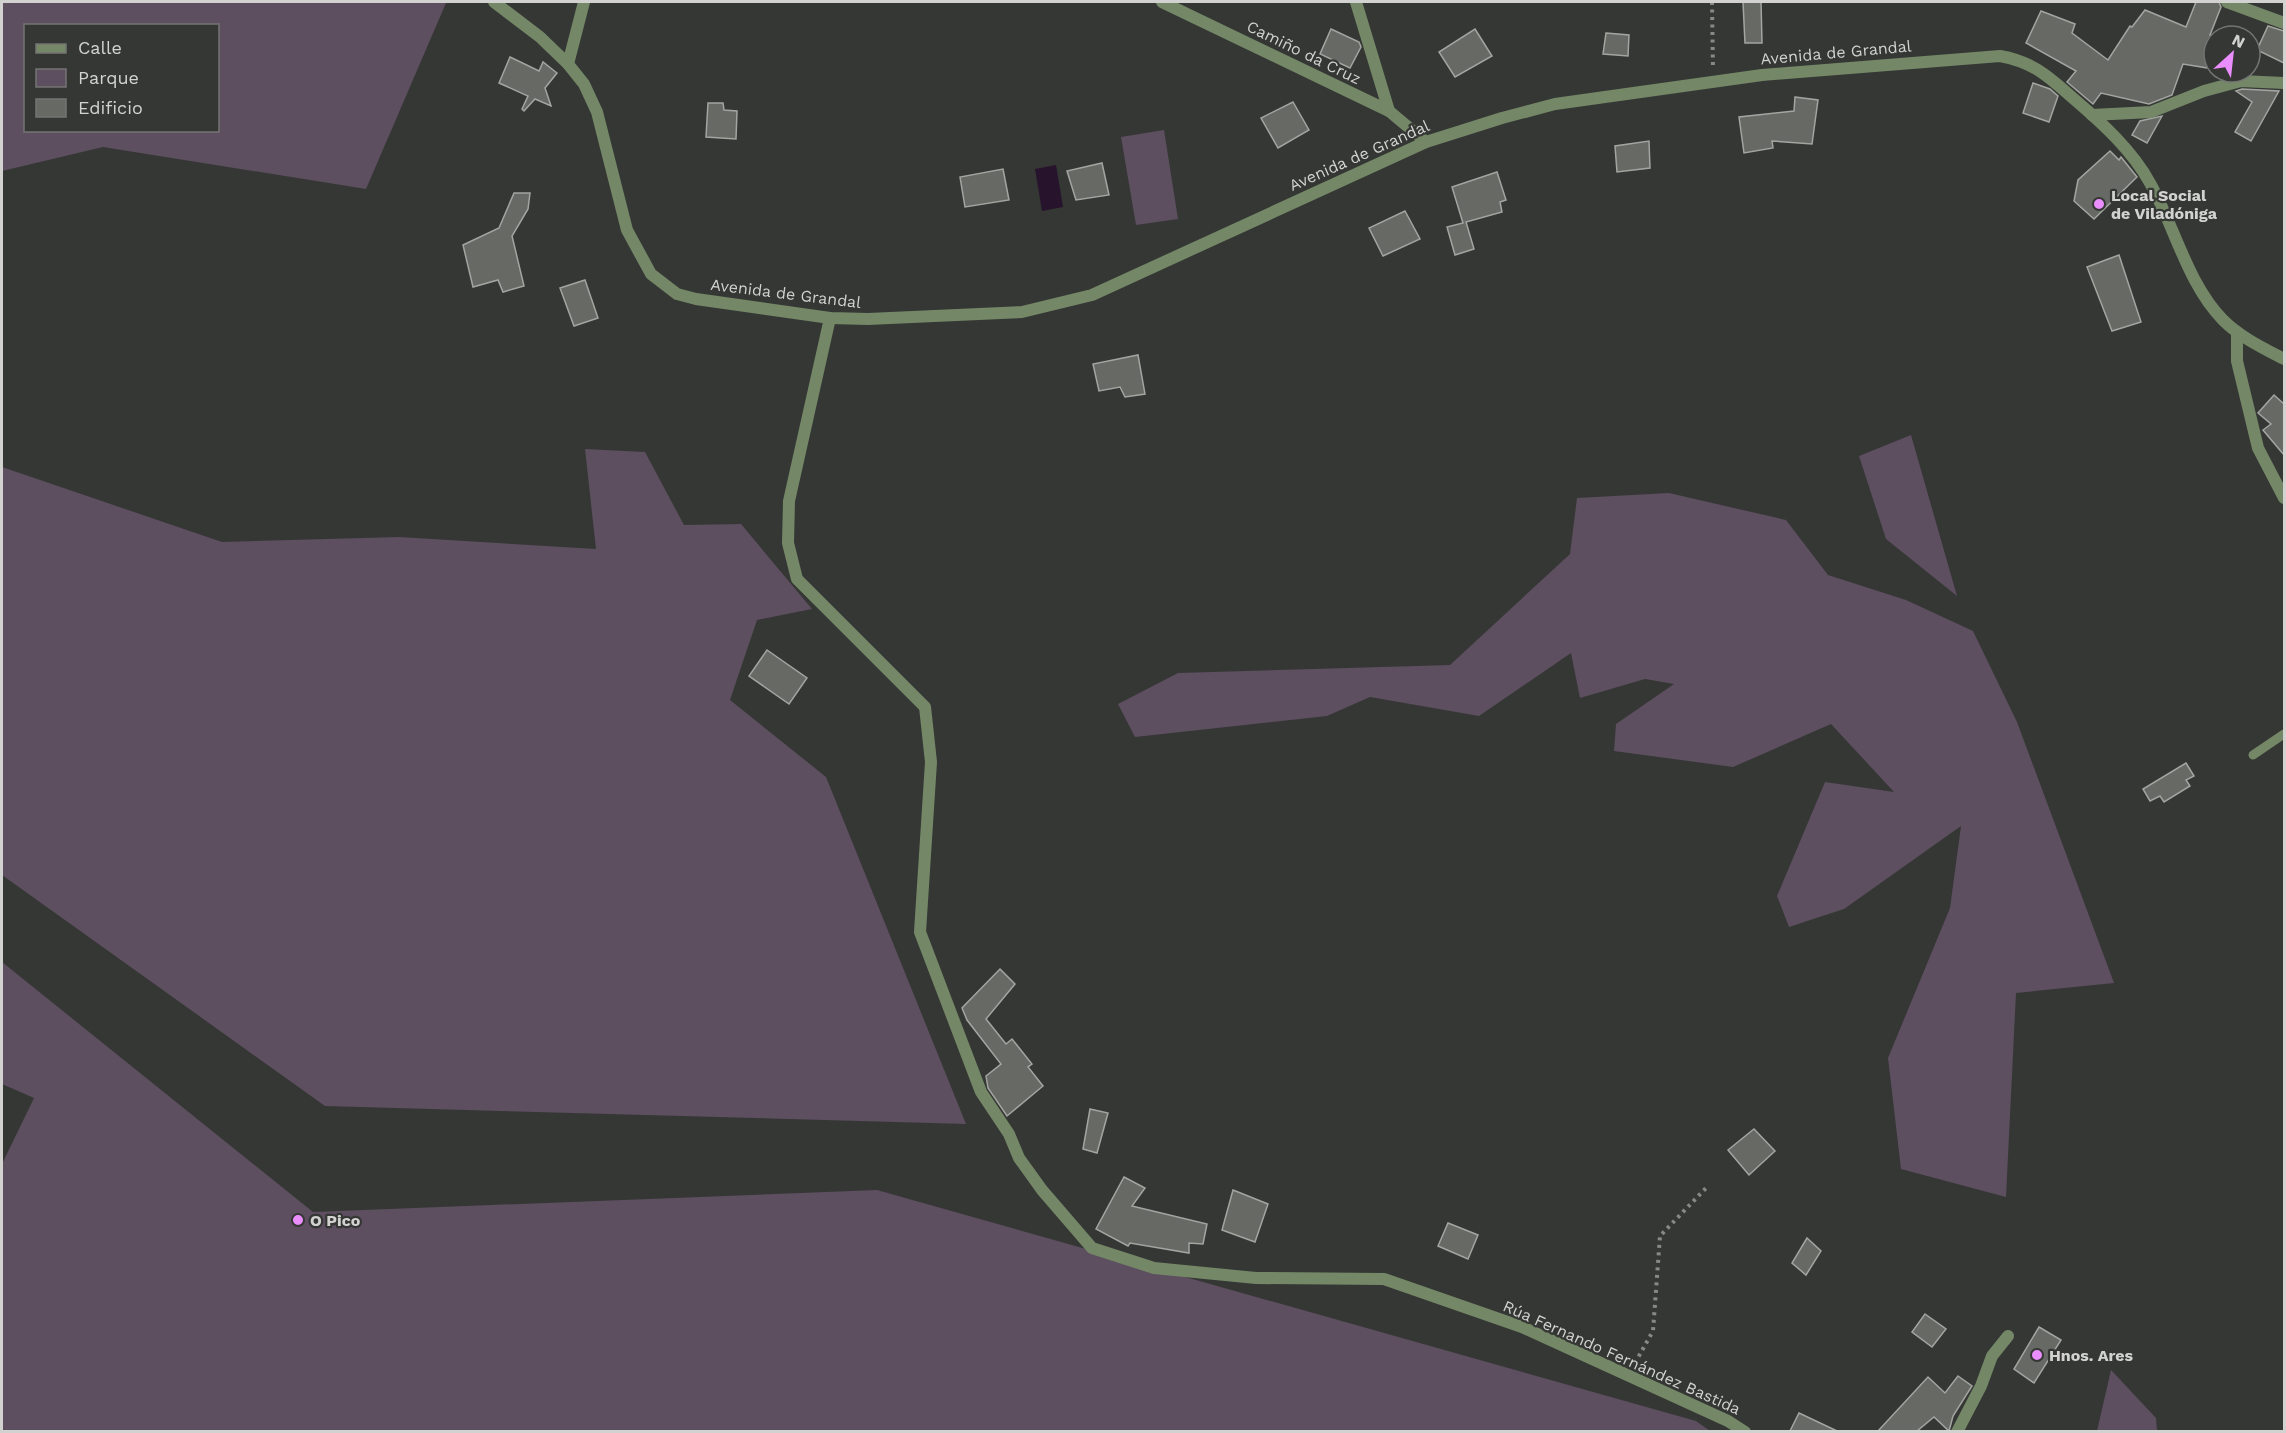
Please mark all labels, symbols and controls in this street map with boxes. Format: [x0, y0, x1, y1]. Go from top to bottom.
street label: Camiño da Cruz [1244, 17, 1364, 88]
legend [24, 24, 219, 132]
north arrow [2202, 24, 2262, 84]
text: N [2229, 30, 2248, 52]
street label: Avenida de Grandal [1760, 36, 1912, 69]
text: Calle [78, 37, 122, 58]
text: Parque [78, 67, 139, 88]
text: Edificio [78, 97, 143, 118]
street label: Avenida de Grandal [1286, 116, 1432, 195]
place label: Local Social de Viladóniga [2111, 186, 2218, 223]
marker: Local Social de Viladóniga [2092, 197, 2106, 211]
street label: Avenida de Grandal [710, 275, 862, 312]
place label: O Pico [310, 1211, 361, 1230]
marker: O Pico [291, 1213, 305, 1227]
street label: Rúa Fernando Fernández Bastida [1500, 1296, 1743, 1419]
place label: Hnos. Ares [2049, 1346, 2134, 1365]
marker: Hnos. Ares [2030, 1348, 2044, 1362]

